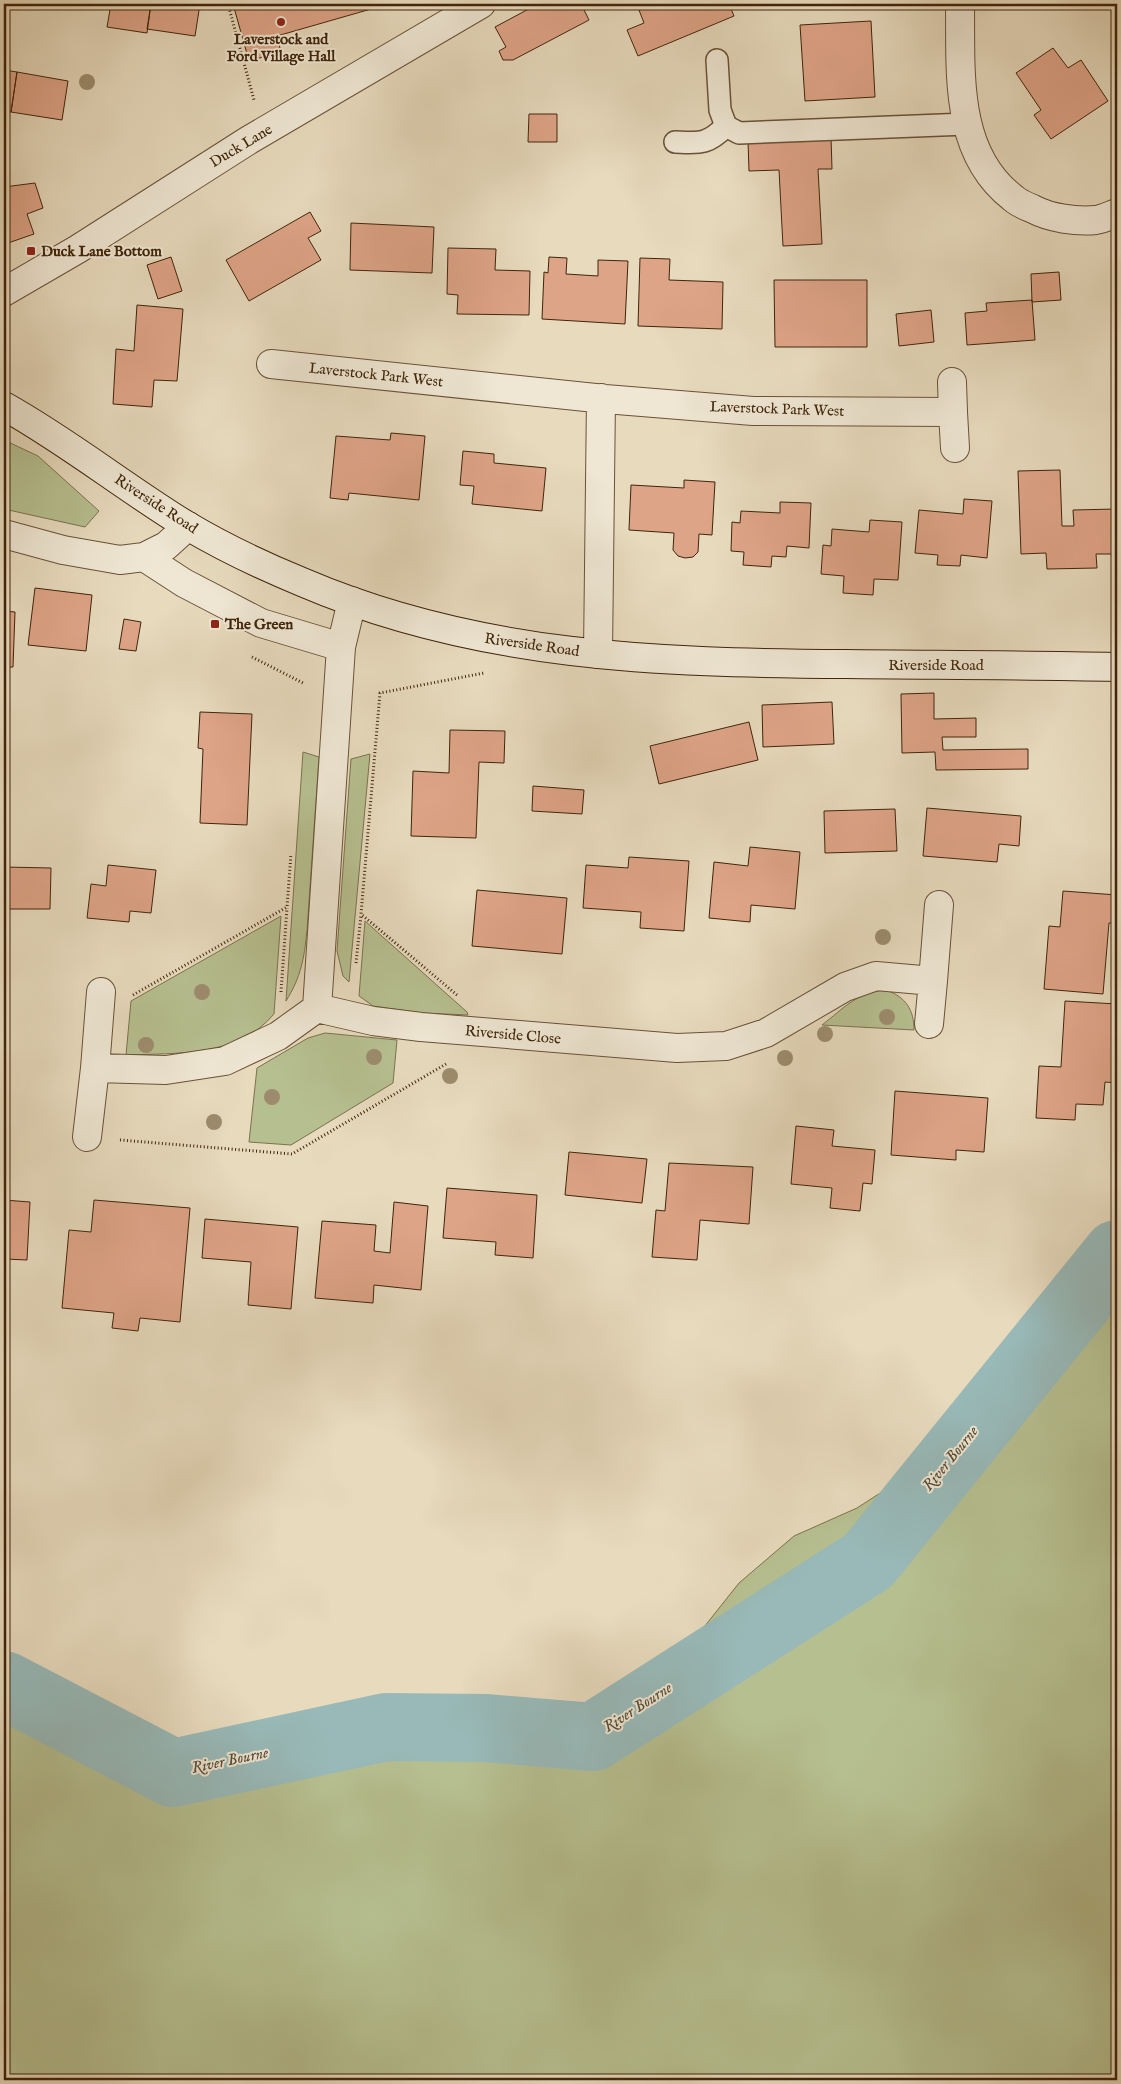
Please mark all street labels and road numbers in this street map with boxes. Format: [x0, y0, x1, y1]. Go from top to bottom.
street label: Duck Lane [206, 120, 276, 172]
street label: Laverstock Park West [308, 359, 444, 391]
street label: Laverstock Park West [709, 397, 845, 421]
street label: Riverside Road [111, 470, 202, 539]
street label: Riverside Road [483, 629, 582, 661]
street label: Riverside Road [888, 656, 985, 675]
street label: Riverside Close [464, 1021, 562, 1049]

